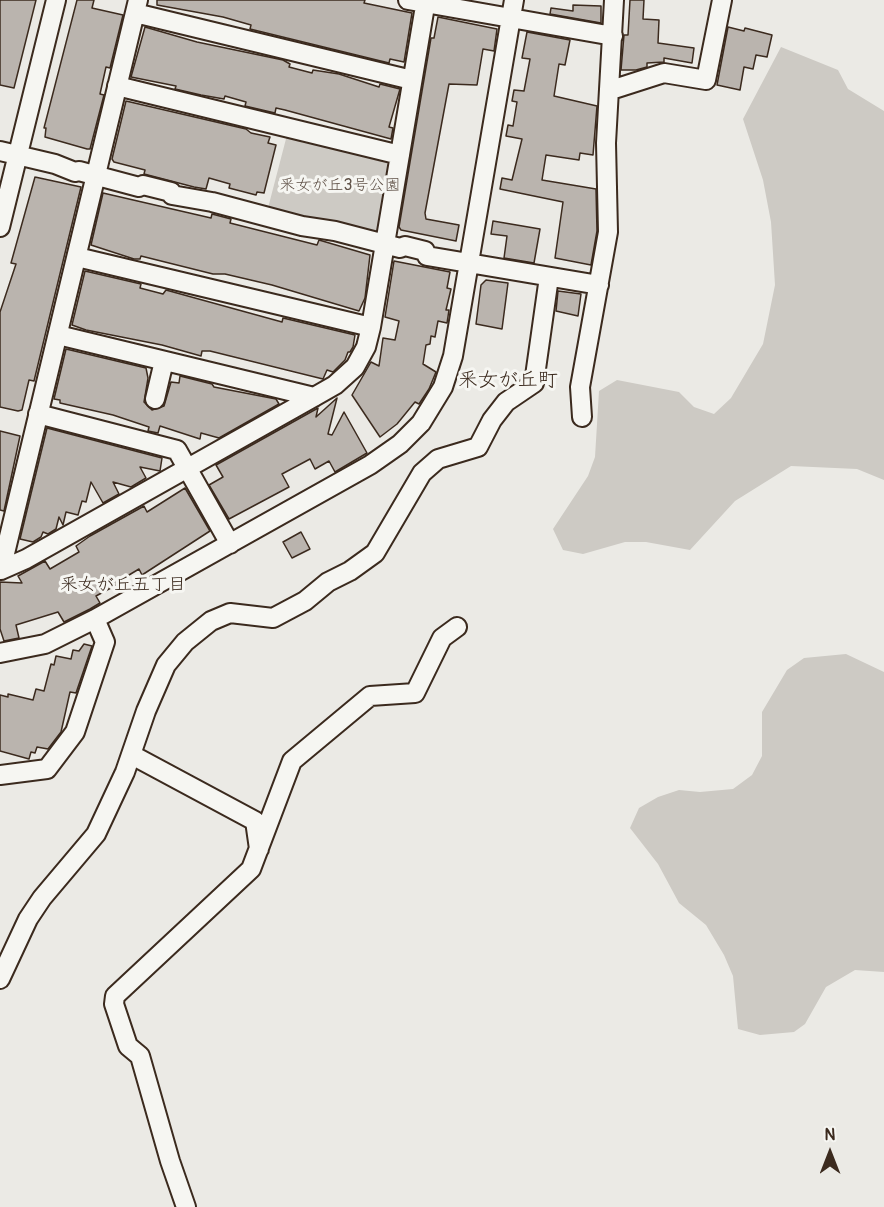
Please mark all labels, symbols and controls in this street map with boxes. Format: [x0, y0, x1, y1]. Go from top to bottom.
park label: 釆女が丘3号公園 [280, 176, 400, 196]
district label: 釆女が丘町 [458, 369, 558, 393]
district label: 釆女が丘五丁目 [60, 574, 186, 596]
north arrow [800, 1123, 860, 1183]
text: N [825, 1125, 835, 1145]

